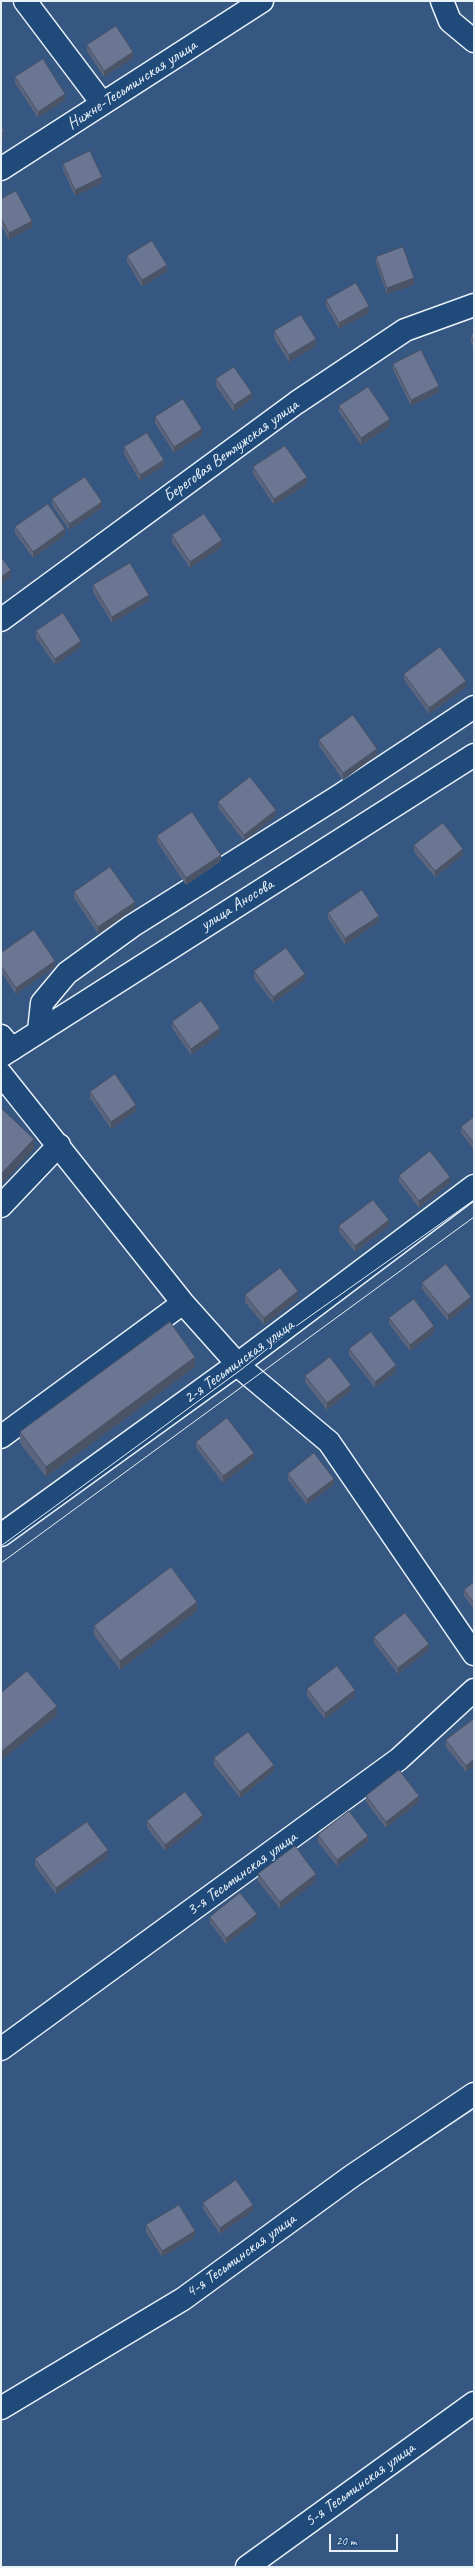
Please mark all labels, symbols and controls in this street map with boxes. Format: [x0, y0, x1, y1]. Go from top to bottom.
street label: Нижне-Тесьминская улица [63, 35, 201, 135]
street label: Береговая Ветлужская улица [159, 395, 303, 507]
street label: улица Аносова [197, 875, 277, 935]
street label: 2-я Тесьминская улица [180, 1315, 298, 1409]
street label: 3-я Тесьминская улица [183, 1827, 301, 1921]
street label: 4-я Тесьминская улица [182, 2209, 300, 2303]
street label: 5-я Тесьминская улица [301, 2438, 419, 2532]
scale bar [331, 2526, 400, 2552]
text: 20 m [336, 2533, 356, 2549]

